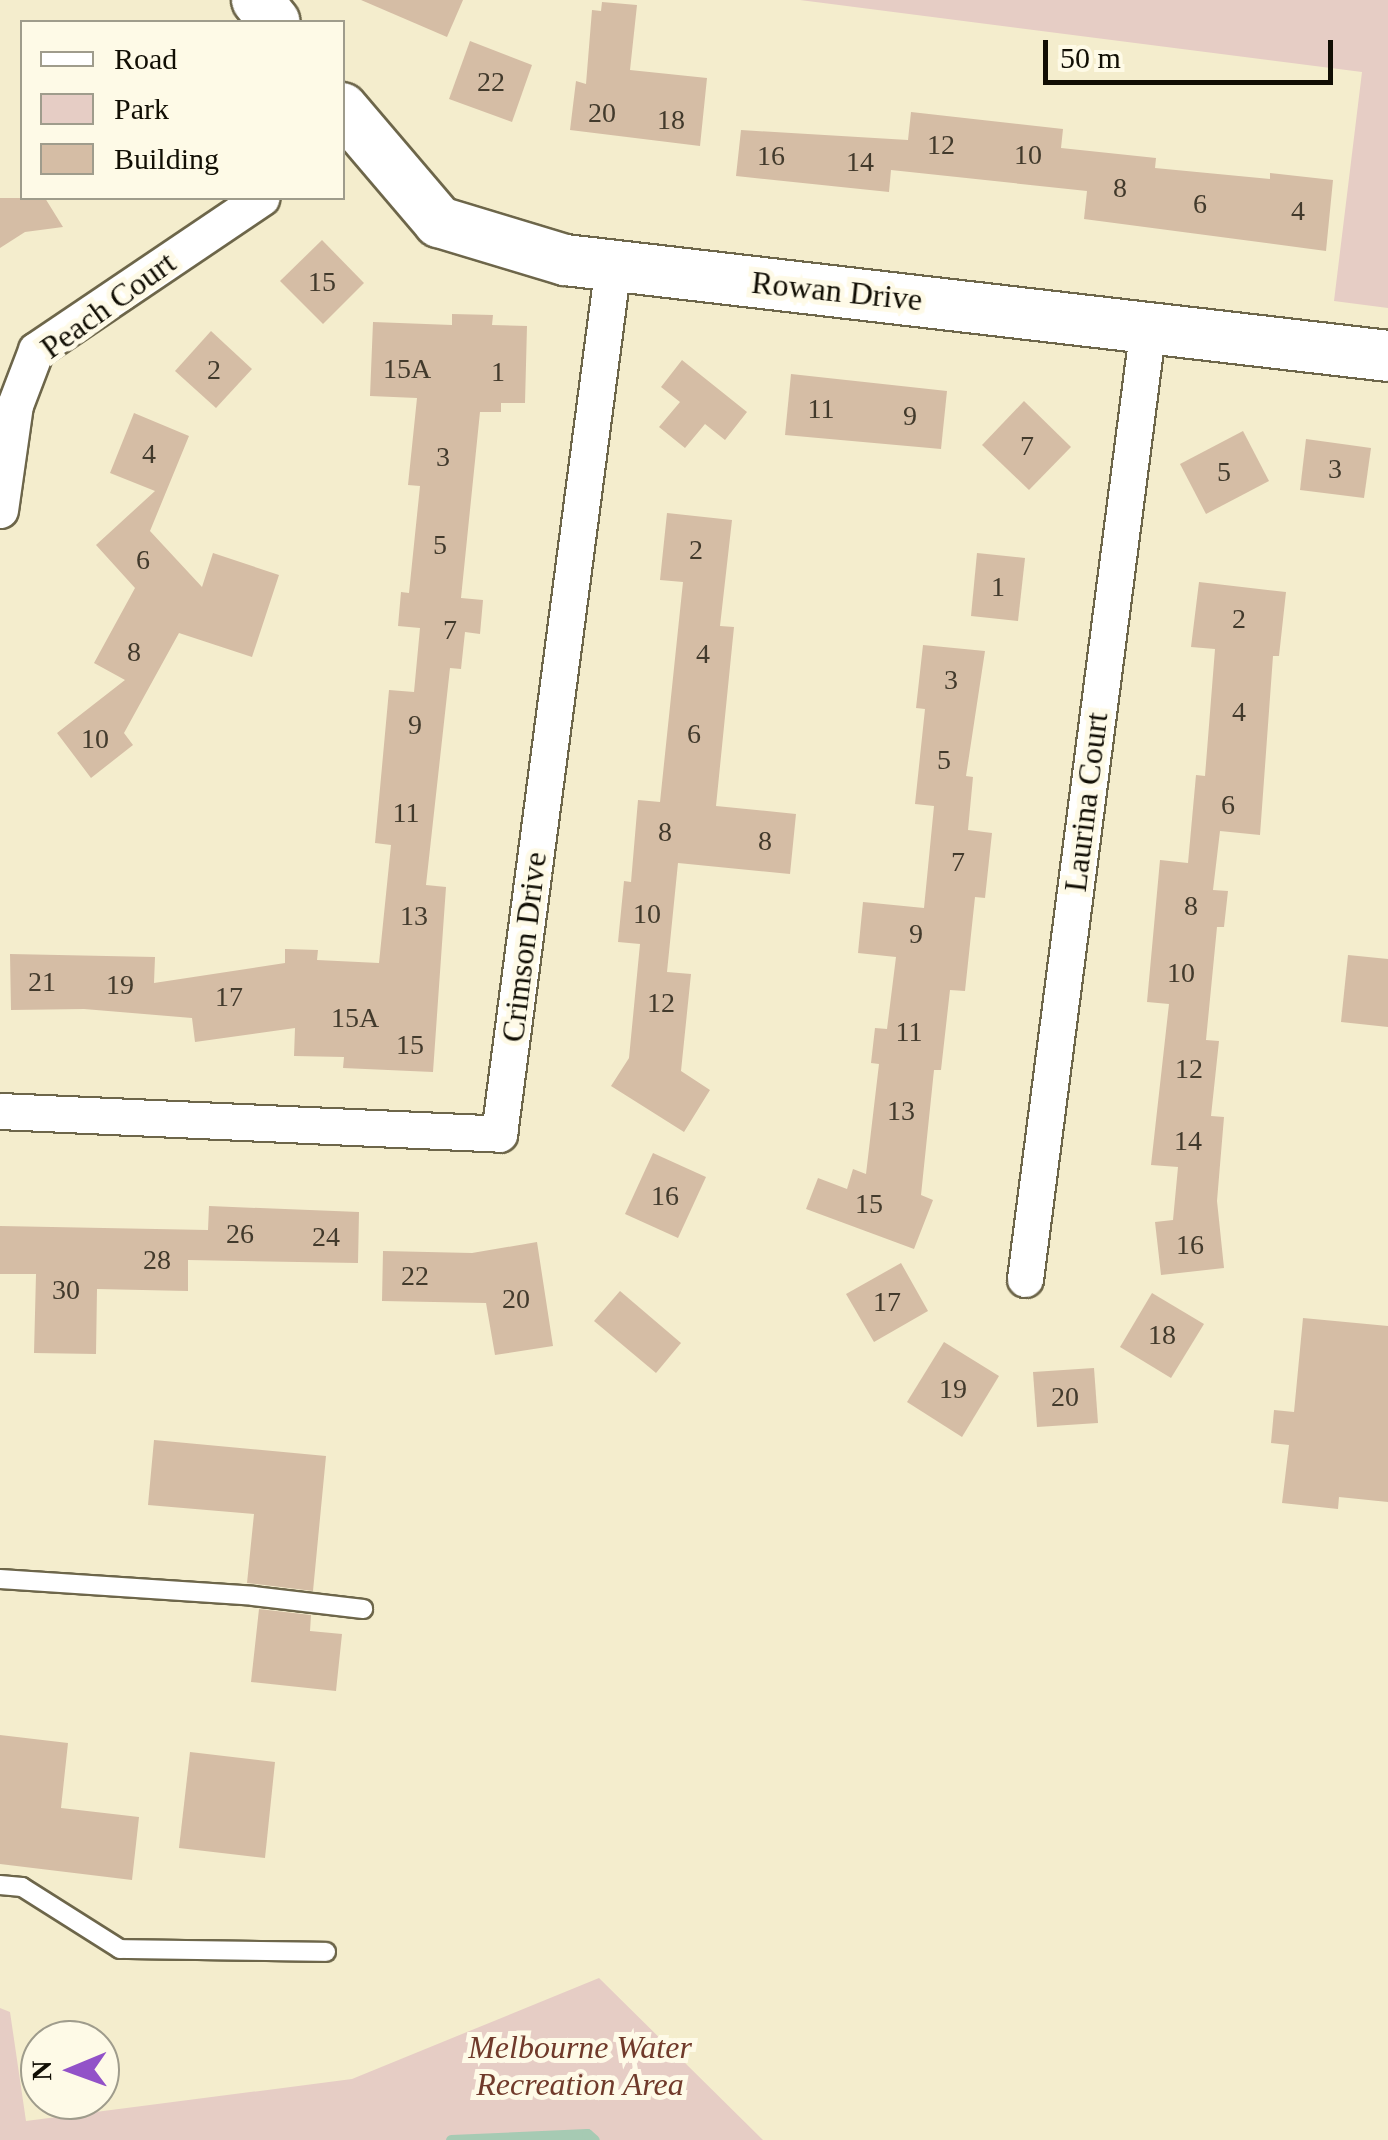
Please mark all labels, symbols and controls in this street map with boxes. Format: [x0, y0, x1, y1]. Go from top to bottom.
legend [20, 20, 345, 200]
scale bar [1048, 20, 1338, 82]
text: 50 m [1060, 41, 1121, 74]
text: Road [114, 42, 177, 75]
house number: 22 [477, 65, 505, 99]
text: Park [114, 92, 169, 125]
house number: 20 [588, 96, 616, 130]
house number: 18 [657, 103, 685, 137]
house number: 12 [927, 128, 955, 162]
house number: 10 [1014, 138, 1042, 172]
house number: 16 [757, 139, 785, 173]
text: Building [114, 142, 219, 175]
house number: 14 [846, 145, 874, 179]
house number: 8 [1113, 171, 1127, 205]
house number: 6 [1193, 187, 1207, 221]
house number: 4 [1291, 194, 1305, 228]
street label: Peach Court [33, 243, 183, 367]
street label: Rowan Drive [750, 263, 924, 319]
house number: 15 [308, 265, 336, 299]
house number: 15A [383, 352, 431, 386]
house number: 2 [207, 353, 221, 387]
house number: 1 [491, 355, 505, 389]
house number: 11 [808, 392, 834, 426]
house number: 9 [903, 399, 917, 433]
house number: 7 [1020, 429, 1034, 463]
house number: 4 [142, 437, 156, 471]
house number: 3 [436, 440, 450, 474]
house number: 3 [1328, 452, 1342, 486]
house number: 5 [1217, 455, 1231, 489]
house number: 5 [433, 528, 447, 562]
house number: 2 [689, 533, 703, 567]
house number: 6 [136, 543, 150, 577]
house number: 1 [991, 570, 1005, 604]
house number: 2 [1232, 602, 1246, 636]
house number: 7 [443, 613, 457, 647]
house number: 8 [127, 635, 141, 669]
house number: 4 [696, 637, 710, 671]
house number: 3 [944, 663, 958, 697]
house number: 4 [1232, 695, 1246, 729]
house number: 9 [408, 708, 422, 742]
street label: Laurina Court [1056, 710, 1116, 894]
house number: 6 [687, 717, 701, 751]
house number: 10 [81, 722, 109, 756]
house number: 5 [937, 743, 951, 777]
house number: 6 [1221, 788, 1235, 822]
house number: 11 [393, 796, 419, 830]
house number: 8 [658, 815, 672, 849]
house number: 8 [758, 824, 772, 858]
house number: 7 [951, 845, 965, 879]
street label: Crimson Drive [493, 850, 555, 1044]
house number: 8 [1184, 889, 1198, 923]
house number: 10 [633, 897, 661, 931]
house number: 13 [400, 899, 428, 933]
house number: 9 [909, 917, 923, 951]
house number: 10 [1167, 956, 1195, 990]
house number: 21 [28, 965, 56, 999]
house number: 19 [106, 968, 134, 1002]
house number: 17 [215, 980, 243, 1014]
house number: 12 [647, 986, 675, 1020]
house number: 15A [331, 1001, 379, 1035]
house number: 11 [896, 1015, 922, 1049]
house number: 15 [396, 1028, 424, 1062]
house number: 12 [1175, 1052, 1203, 1086]
house number: 13 [887, 1094, 915, 1128]
house number: 14 [1174, 1124, 1202, 1158]
house number: 16 [651, 1179, 679, 1213]
house number: 15 [855, 1187, 883, 1221]
house number: 26 [226, 1217, 254, 1251]
house number: 24 [312, 1220, 340, 1254]
house number: 16 [1176, 1228, 1204, 1262]
house number: 28 [143, 1243, 171, 1277]
house number: 22 [401, 1259, 429, 1293]
house number: 30 [52, 1273, 80, 1307]
house number: 20 [502, 1282, 530, 1316]
house number: 17 [873, 1285, 901, 1319]
house number: 18 [1148, 1318, 1176, 1352]
house number: 19 [939, 1372, 967, 1406]
house number: 20 [1051, 1380, 1079, 1414]
north arrow [20, 2020, 120, 2120]
park label: Melbourne Water Recreation Area [468, 2029, 692, 2104]
text: N [26, 2060, 57, 2081]

